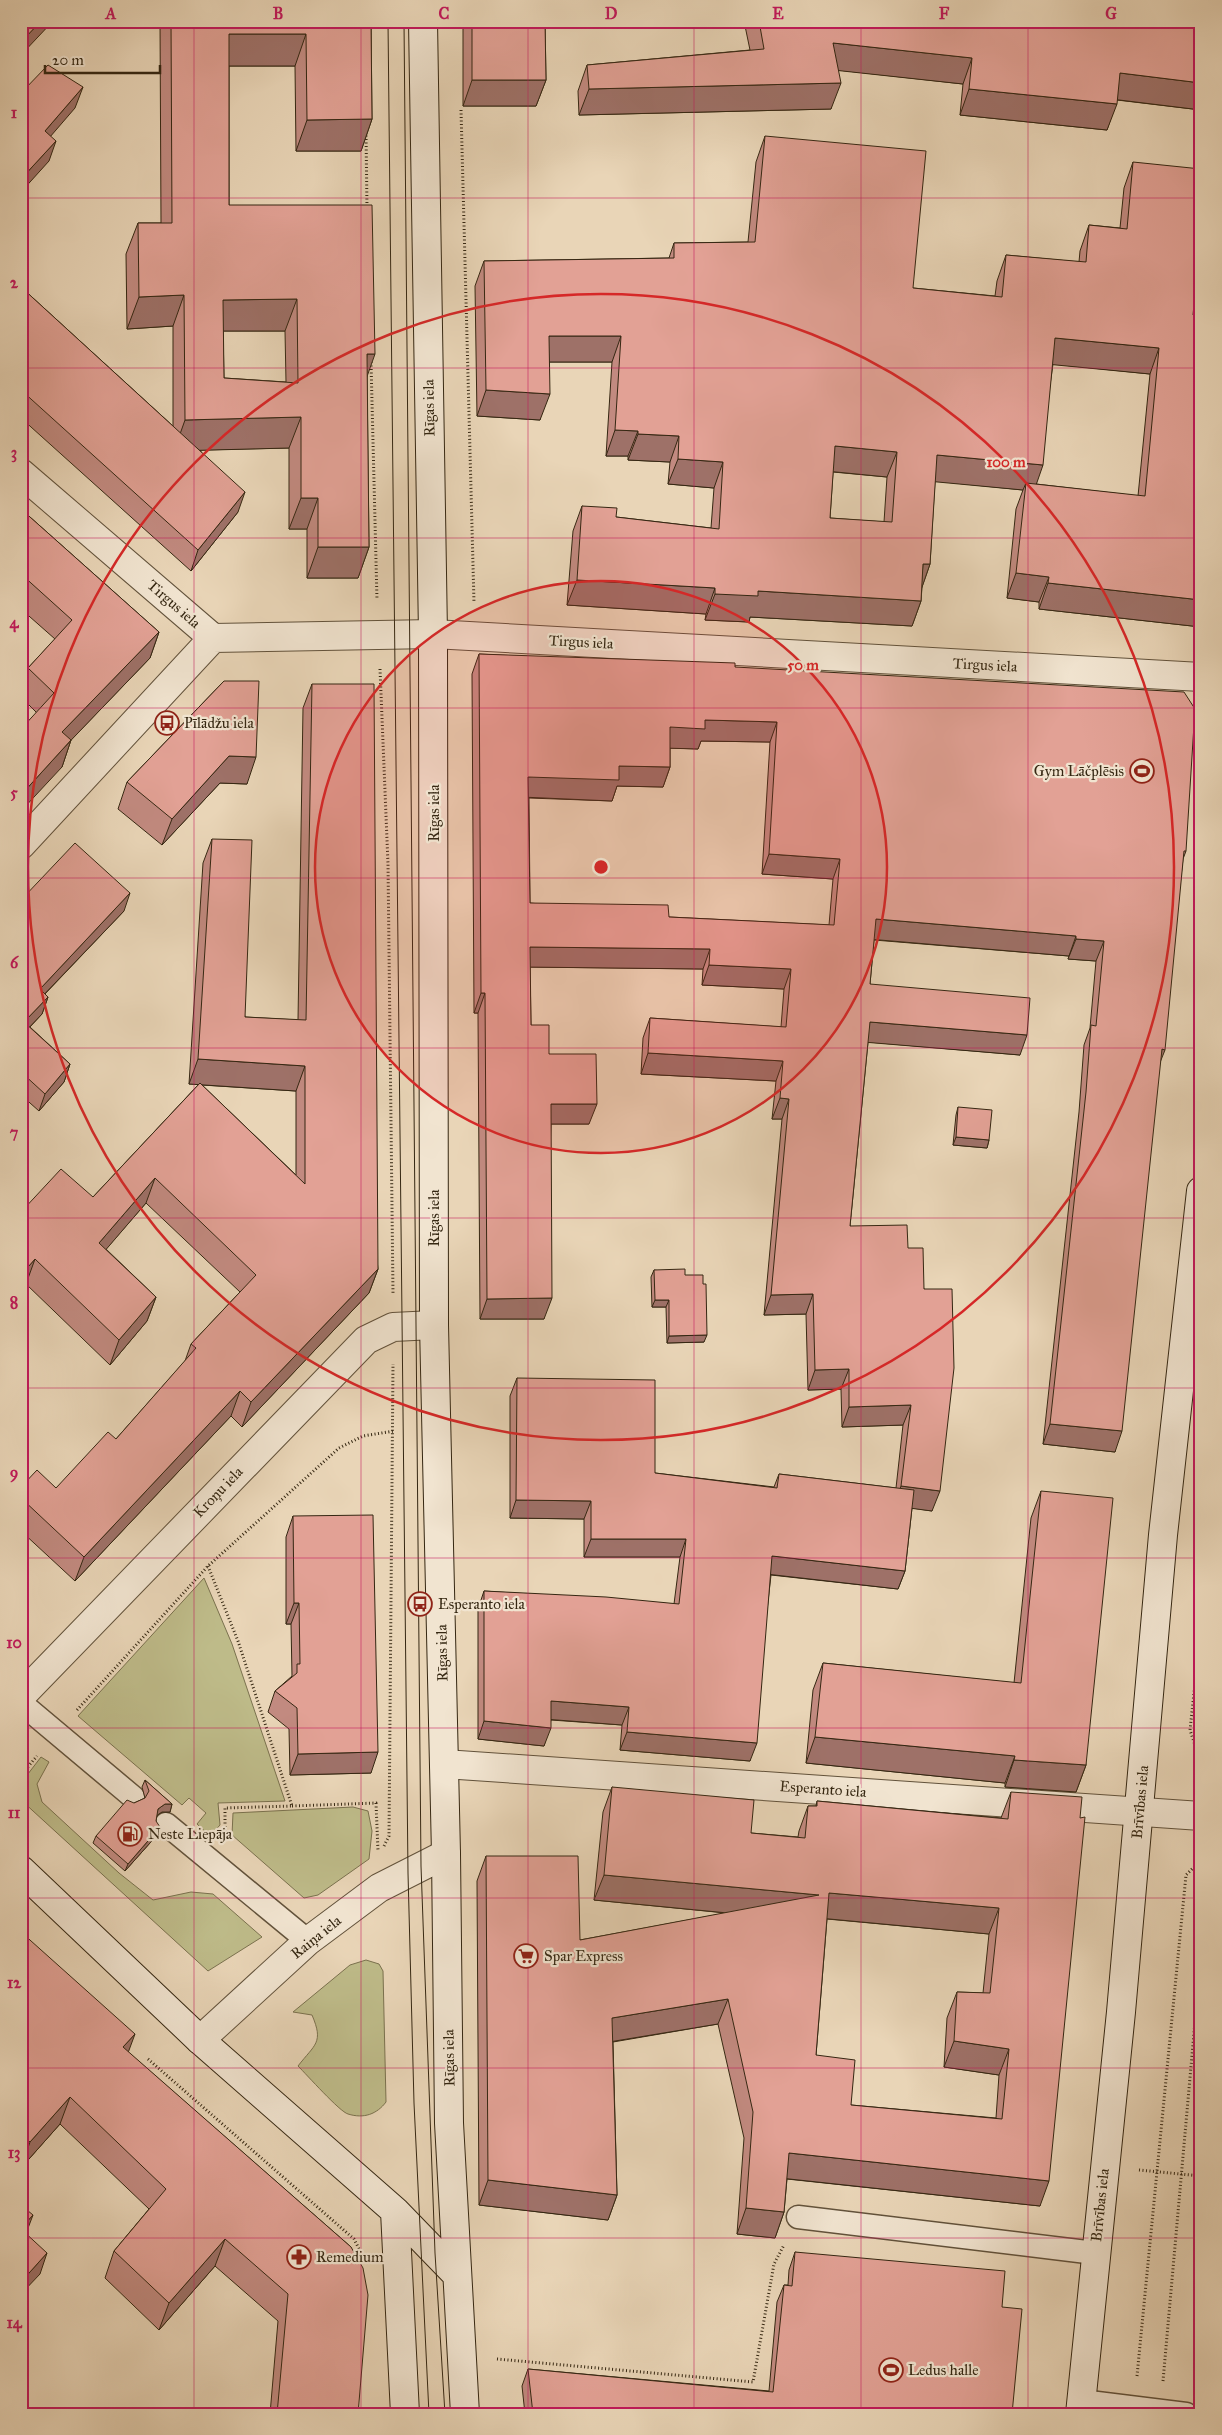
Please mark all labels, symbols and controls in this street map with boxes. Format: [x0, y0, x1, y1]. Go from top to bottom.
text: A [105, 4, 117, 23]
text: B [273, 4, 283, 23]
text: C [439, 4, 450, 23]
text: D [605, 4, 618, 23]
text: E [772, 4, 784, 23]
text: F [939, 4, 950, 23]
text: G [1105, 4, 1117, 23]
scale bar [45, 42, 160, 74]
text: 20 m [52, 51, 84, 69]
text: 1 [11, 103, 18, 122]
text: 2 [10, 273, 19, 292]
street label: Rīgas iela [419, 378, 438, 437]
text: 3 [11, 443, 17, 463]
text: 100 m [986, 453, 1026, 471]
street label: Tirgus iela [144, 576, 205, 632]
text: 4 [10, 613, 20, 633]
street label: Tirgus iela [548, 631, 614, 653]
street label: Tirgus iela [952, 654, 1018, 676]
text: 50 m [787, 656, 819, 674]
bus stop icon: Pīlādžu iela [154, 710, 180, 736]
place label: Pīlādžu iela [184, 714, 254, 732]
sports icon: Gym Lāčplēsis [1129, 758, 1155, 784]
place label: Gym Lāčplēsis [1034, 762, 1124, 780]
text: 5 [10, 783, 18, 802]
street label: Rīgas iela [425, 784, 443, 842]
centre of rings [592, 858, 610, 876]
text: 6 [10, 953, 19, 972]
text: 7 [10, 1123, 19, 1142]
street label: Rīgas iela [425, 1189, 443, 1247]
text: 8 [10, 1293, 18, 1312]
street label: Kroņu iela [189, 1462, 247, 1521]
text: 9 [10, 1463, 18, 1483]
bus stop icon: Esperanto iela [407, 1591, 433, 1617]
place label: Esperanto iela [438, 1595, 526, 1613]
street label: Rīgas iela [432, 1623, 451, 1682]
text: 10 [6, 1633, 22, 1652]
street label: Brīvības iela [1128, 1764, 1152, 1840]
street label: Esperanto iela [779, 1777, 868, 1801]
text: 11 [8, 1803, 21, 1822]
fuel station icon: Neste Liepāja [117, 1821, 143, 1847]
place label: Neste Liepāja [148, 1825, 233, 1843]
street label: Raiņa iela [287, 1911, 345, 1963]
supermarket icon: Spar Express [513, 1943, 539, 1969]
place label: Spar Express [544, 1947, 623, 1965]
text: 12 [7, 1973, 22, 1992]
street label: Rīgas iela [439, 2028, 458, 2087]
text: 13 [8, 2143, 20, 2163]
street label: Brīvības iela [1087, 2167, 1113, 2243]
pharmacy icon: Remedium [286, 2244, 312, 2270]
place label: Remedium [316, 2248, 384, 2266]
text: 14 [6, 2313, 23, 2333]
sports icon: Ledus halle [878, 2357, 904, 2383]
place label: Ledus halle [908, 2361, 979, 2379]

